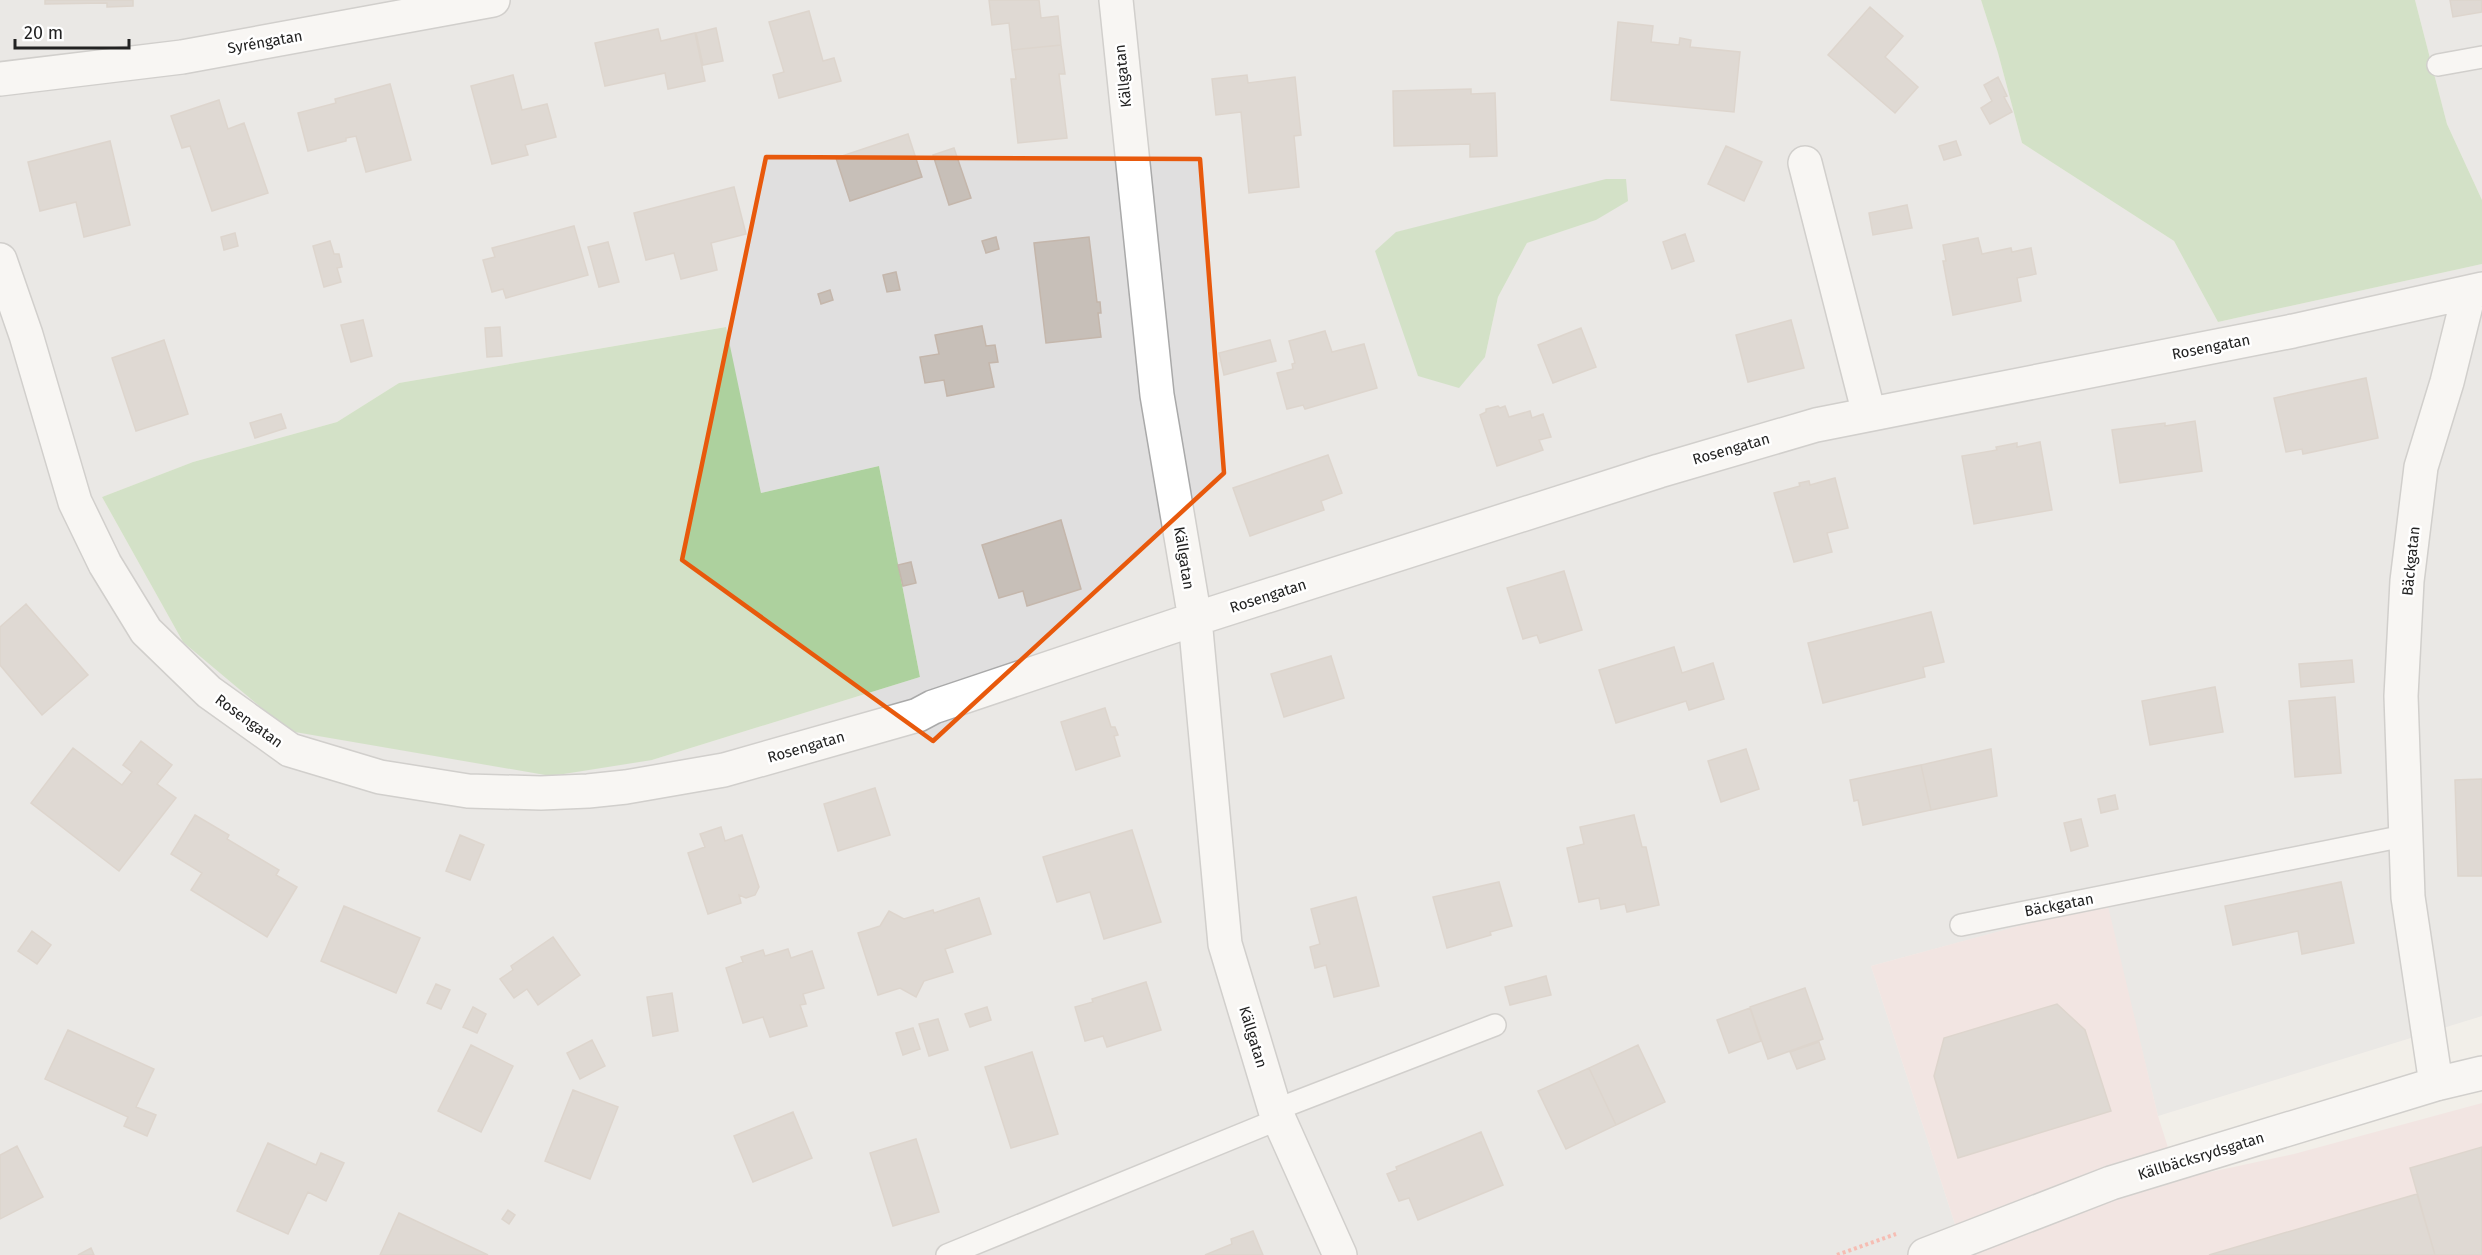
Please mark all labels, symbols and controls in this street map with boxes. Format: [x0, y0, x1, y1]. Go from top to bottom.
scale bar [15, 12, 129, 50]
text: 20 m [24, 22, 63, 44]
street label: Syréngatan [226, 27, 304, 57]
street label: Källgatan [1111, 43, 1135, 109]
street label: Rosengatan [2170, 331, 2252, 363]
street label: Rosengatan [1690, 429, 1772, 469]
street label: Källgatan [1170, 525, 1198, 591]
street label: Bäckgatan [2398, 525, 2424, 597]
street label: Rosengatan [1227, 575, 1309, 617]
street label: Rosengatan [212, 690, 286, 752]
street label: Rosengatan [765, 727, 847, 767]
street label: Bäckgatan [2023, 889, 2095, 921]
street label: Källgatan [1235, 1004, 1271, 1070]
street label: Källbäcksrydsgatan [2136, 1128, 2266, 1184]

